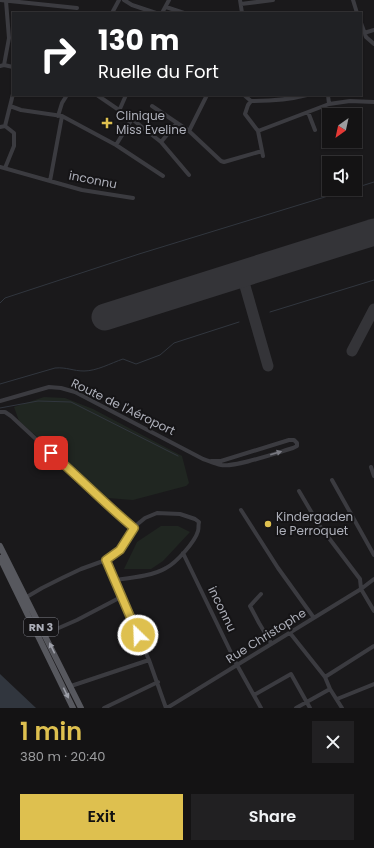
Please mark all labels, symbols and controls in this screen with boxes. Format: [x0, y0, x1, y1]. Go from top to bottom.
text: 130 m [98, 21, 179, 60]
icon: right [32, 28, 84, 80]
text: Ruelle du Fort [98, 59, 219, 84]
place label: Clinique Miss Eveline [116, 107, 186, 138]
north arrow [322, 108, 362, 148]
map controls [322, 108, 362, 196]
marker: Clinique Miss Eveline [101, 117, 113, 129]
button: sound [322, 156, 362, 196]
street label: inconnu [68, 167, 119, 192]
street label: Route de l'Aéroport [68, 374, 178, 439]
pin [34, 436, 68, 470]
icon: arrive [40, 442, 62, 464]
one-way arrow [270, 450, 282, 456]
place label: Kindergaden le Perroquet [276, 508, 353, 539]
marker: Kindergaden le Perroquet [263, 519, 273, 529]
street label: inconnu [204, 583, 241, 634]
street label: Rue Christophe [222, 604, 309, 667]
position arrow [117, 614, 159, 656]
road number: RN 3 [24, 618, 58, 636]
one-way arrow [49, 642, 55, 654]
one-way arrow [63, 688, 69, 699]
text: 1 min [20, 715, 82, 748]
button: close [312, 721, 354, 763]
text: 380 m · 20:40 [20, 747, 105, 766]
button: Exit [20, 794, 183, 840]
button: Share [191, 794, 354, 840]

